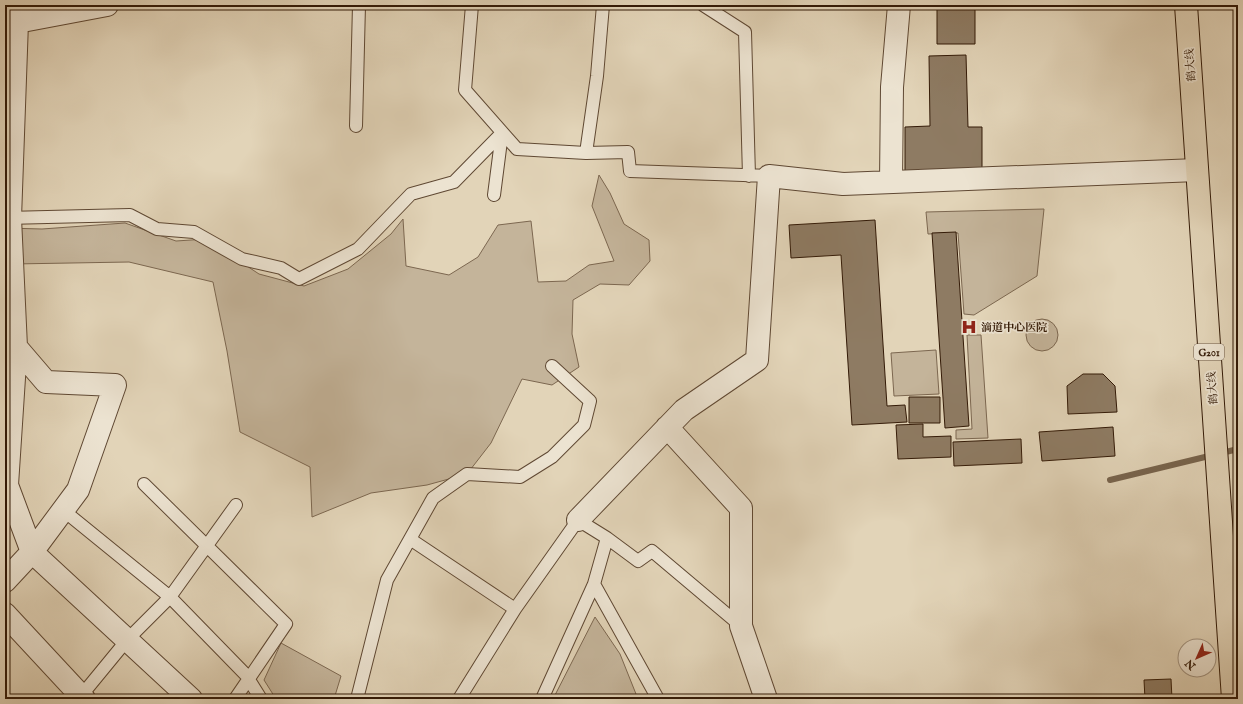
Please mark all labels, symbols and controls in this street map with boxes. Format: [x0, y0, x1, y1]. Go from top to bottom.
street label: 鹤大线 [1183, 48, 1199, 82]
hospital icon: 滴道中心医院 [960, 318, 978, 336]
place label: 滴道中心医院 [981, 321, 1048, 335]
road number: G201 [1194, 344, 1224, 360]
street label: 鹤大线 [1205, 371, 1221, 405]
north arrow [1177, 638, 1217, 678]
text: N [1182, 656, 1200, 673]

